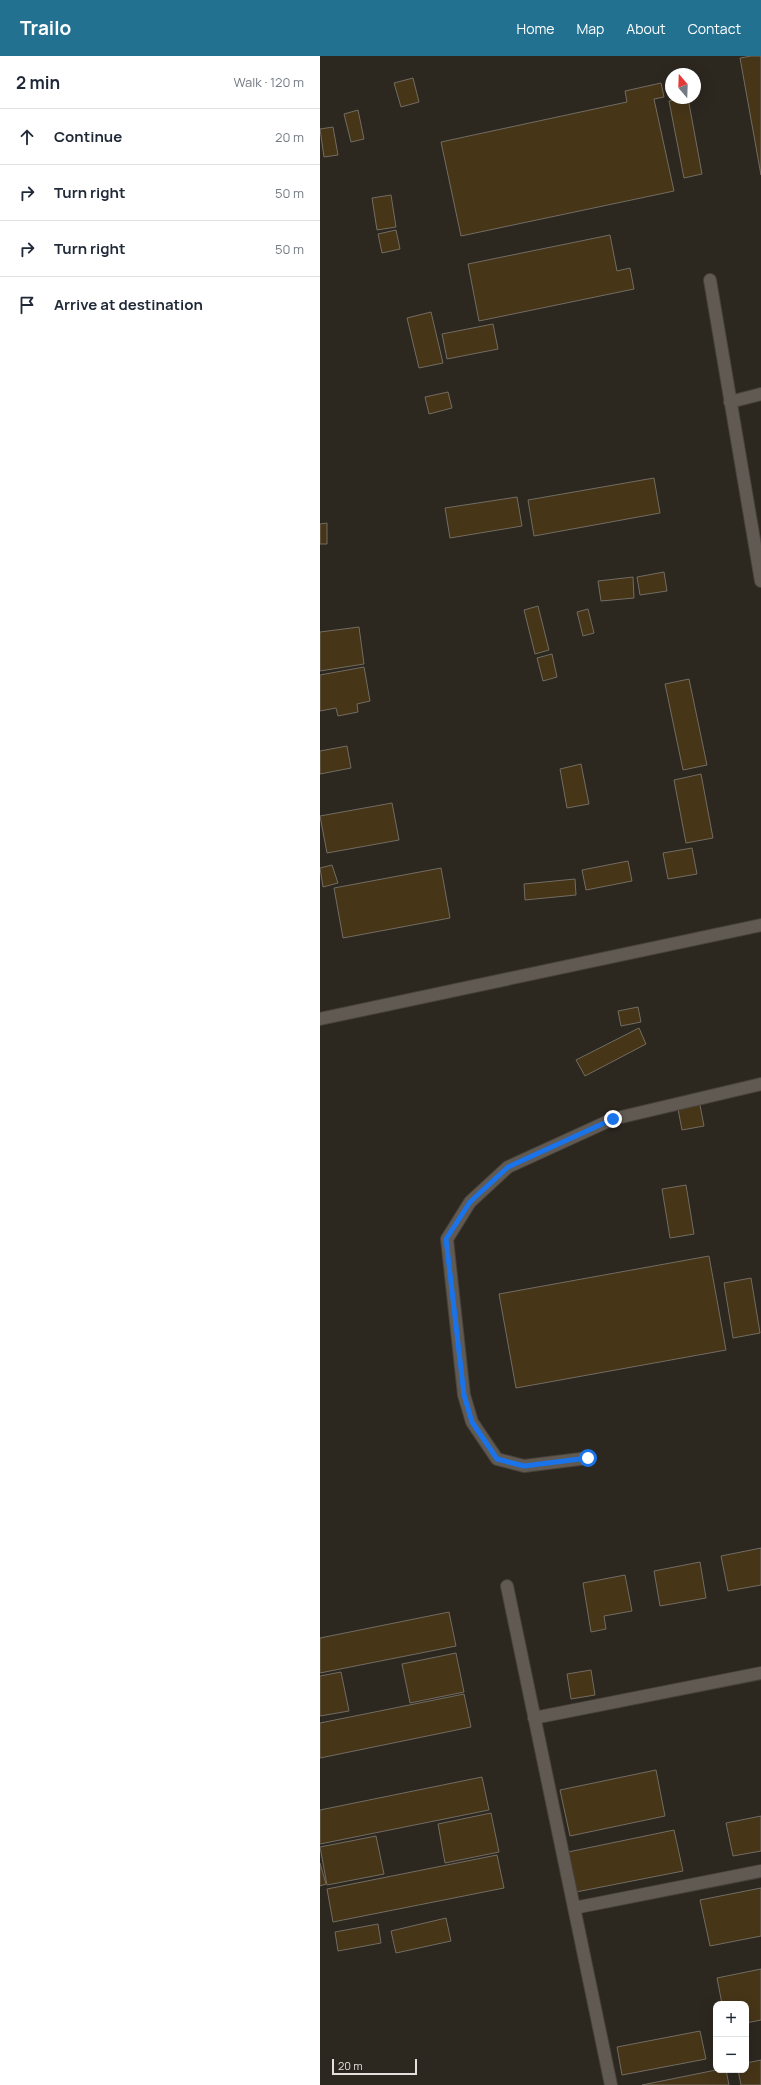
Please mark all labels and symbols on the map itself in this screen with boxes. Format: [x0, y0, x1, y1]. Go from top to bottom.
north arrow [665, 68, 701, 104]
route end [604, 1110, 622, 1128]
route start [579, 1449, 597, 1467]
scale bar [332, 2057, 417, 2076]

